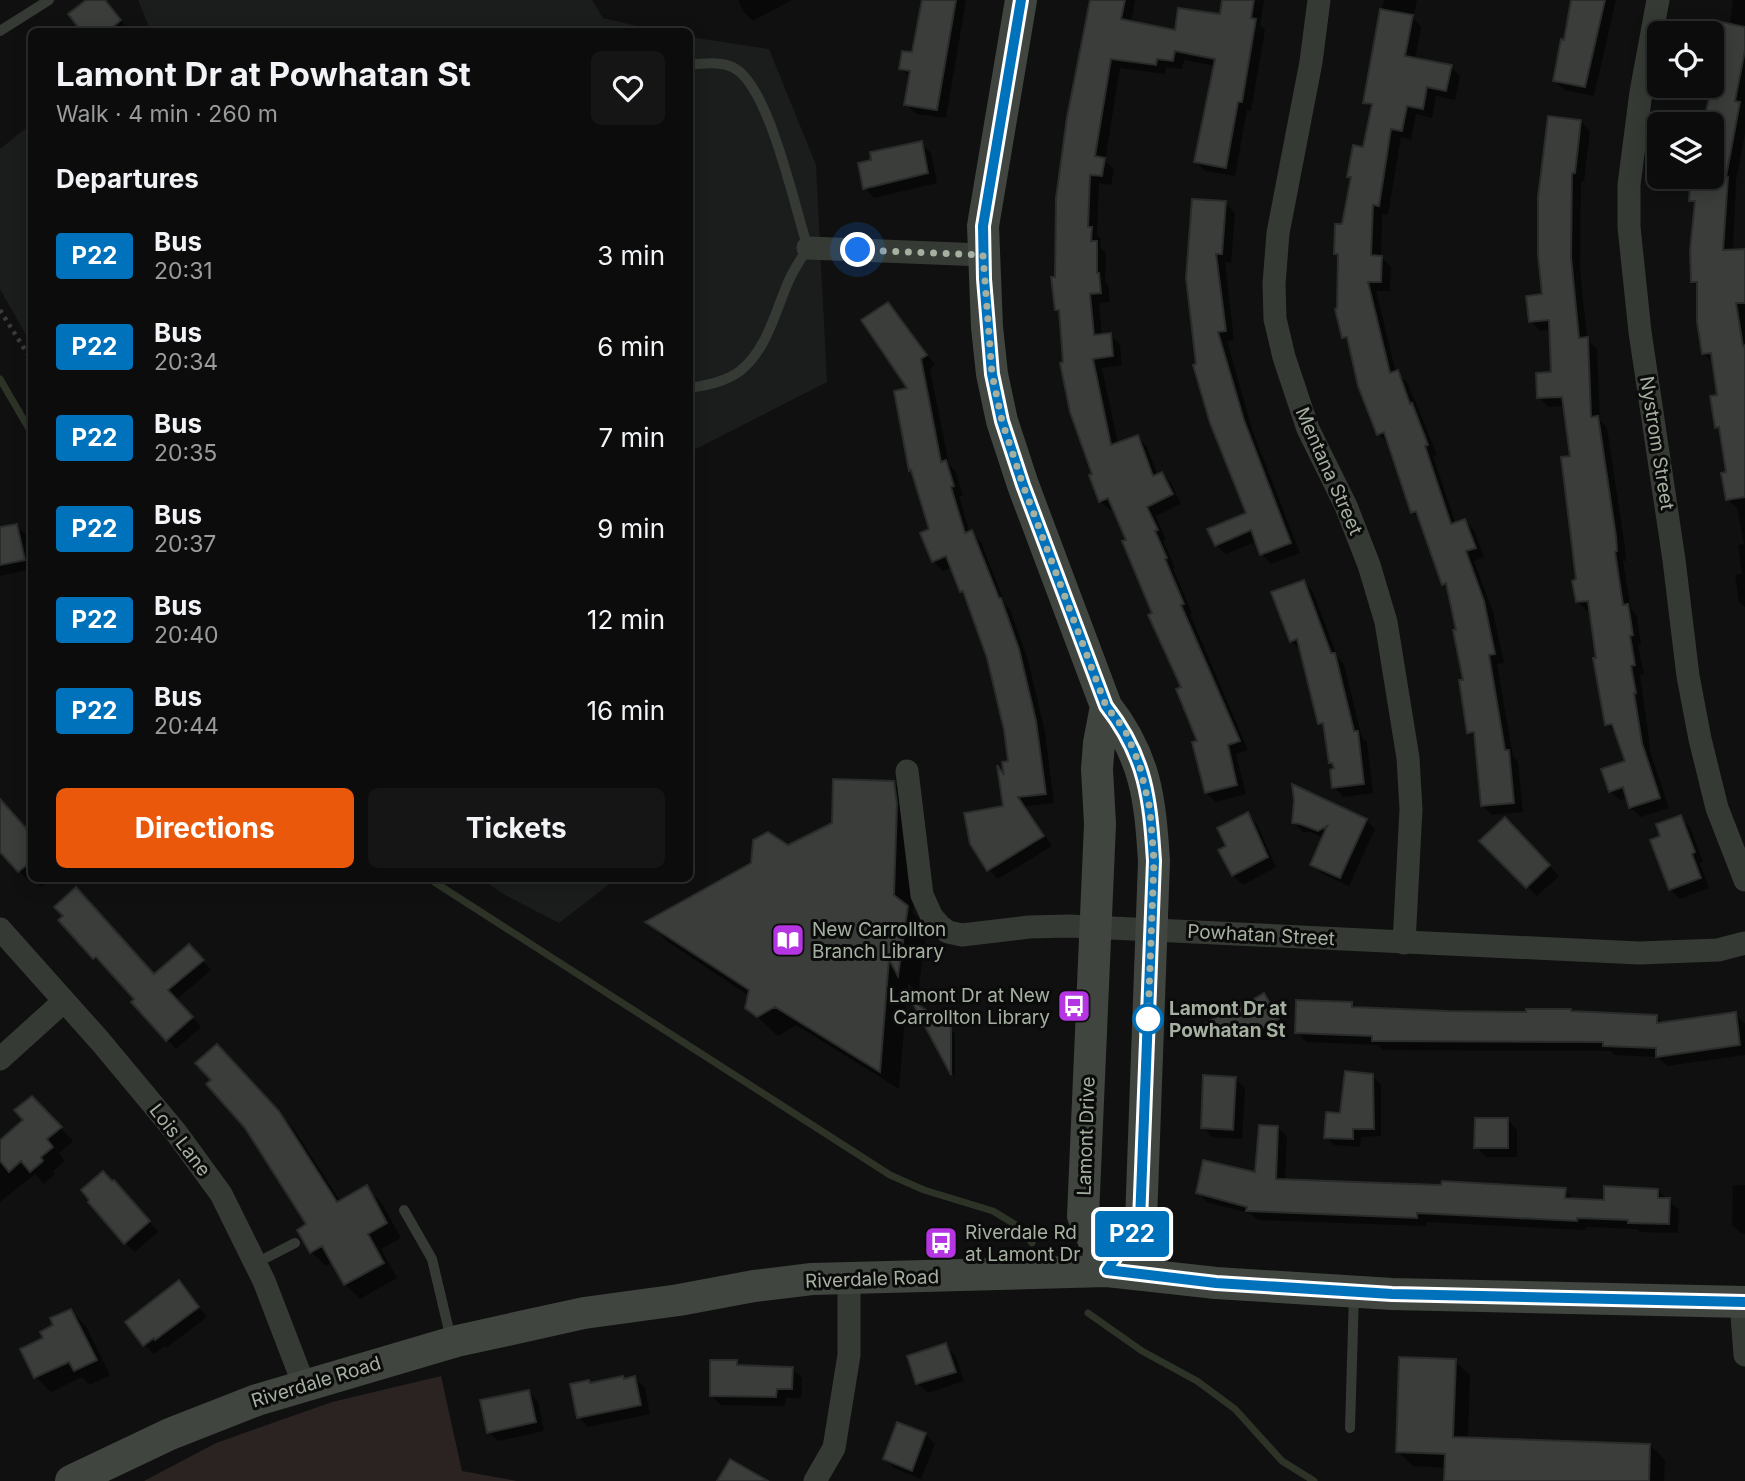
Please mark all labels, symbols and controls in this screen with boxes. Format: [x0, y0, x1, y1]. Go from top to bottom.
map controls [1647, 21, 1724, 189]
button: locate [1647, 21, 1724, 98]
button: heart [591, 51, 665, 125]
text: Lamont Dr at Powhatan St [56, 54, 471, 94]
text: Walk · 4 min · 260 m [56, 100, 278, 128]
button: layers [1647, 112, 1724, 189]
text: Departures [56, 163, 199, 194]
text: Bus [154, 226, 202, 257]
your location [840, 232, 875, 267]
text: 3 min [597, 240, 665, 271]
text: P22 [72, 241, 117, 270]
text: 20:31 [154, 257, 213, 285]
text: Bus [154, 317, 202, 348]
text: 6 min [597, 331, 665, 362]
text: P22 [72, 332, 117, 361]
text: 20:34 [154, 348, 218, 376]
street label: Nystrom Street [1635, 374, 1679, 512]
street label: Mentana Street [1291, 404, 1367, 538]
text: Bus [154, 408, 202, 439]
text: 7 min [599, 422, 665, 453]
text: P22 [72, 423, 117, 452]
text: 20:35 [154, 439, 217, 467]
text: Bus [154, 499, 202, 530]
text: 9 min [597, 513, 665, 544]
text: P22 [72, 514, 117, 543]
text: 20:37 [154, 530, 216, 558]
text: Bus [154, 590, 202, 621]
text: 12 min [587, 604, 665, 635]
text: P22 [72, 605, 117, 634]
text: 20:40 [154, 621, 219, 649]
text: Bus [154, 681, 202, 712]
text: 16 min [587, 695, 665, 726]
text: P22 [72, 696, 117, 725]
text: 20:44 [154, 712, 219, 740]
button: Directions [56, 788, 354, 868]
button: Tickets [368, 788, 665, 868]
place label: New Carrollton Branch Library [812, 918, 946, 963]
street label: Powhatan Street [1187, 920, 1335, 950]
library icon: New Carrollton Branch Library [769, 921, 807, 959]
place label: Lamont Dr at New Carrollton Library [889, 984, 1050, 1029]
bus stop icon: Lamont Dr at New Carrollton Library [1055, 987, 1093, 1025]
place label: Lamont Dr at Powhatan St [1169, 997, 1287, 1042]
marker: Lamont Dr at Powhatan St [1133, 1004, 1163, 1034]
street label: Lamont Drive [1072, 1076, 1100, 1196]
street label: Lois Lane [145, 1099, 215, 1181]
line badge: P22 [1092, 1211, 1172, 1257]
text: P22 [1109, 1219, 1155, 1248]
place label: Riverdale Rd at Lamont Dr [965, 1221, 1080, 1266]
bus stop icon: Riverdale Rd at Lamont Dr [922, 1224, 960, 1262]
street label: Riverdale Road [805, 1265, 939, 1293]
street label: Riverdale Road [248, 1351, 384, 1413]

